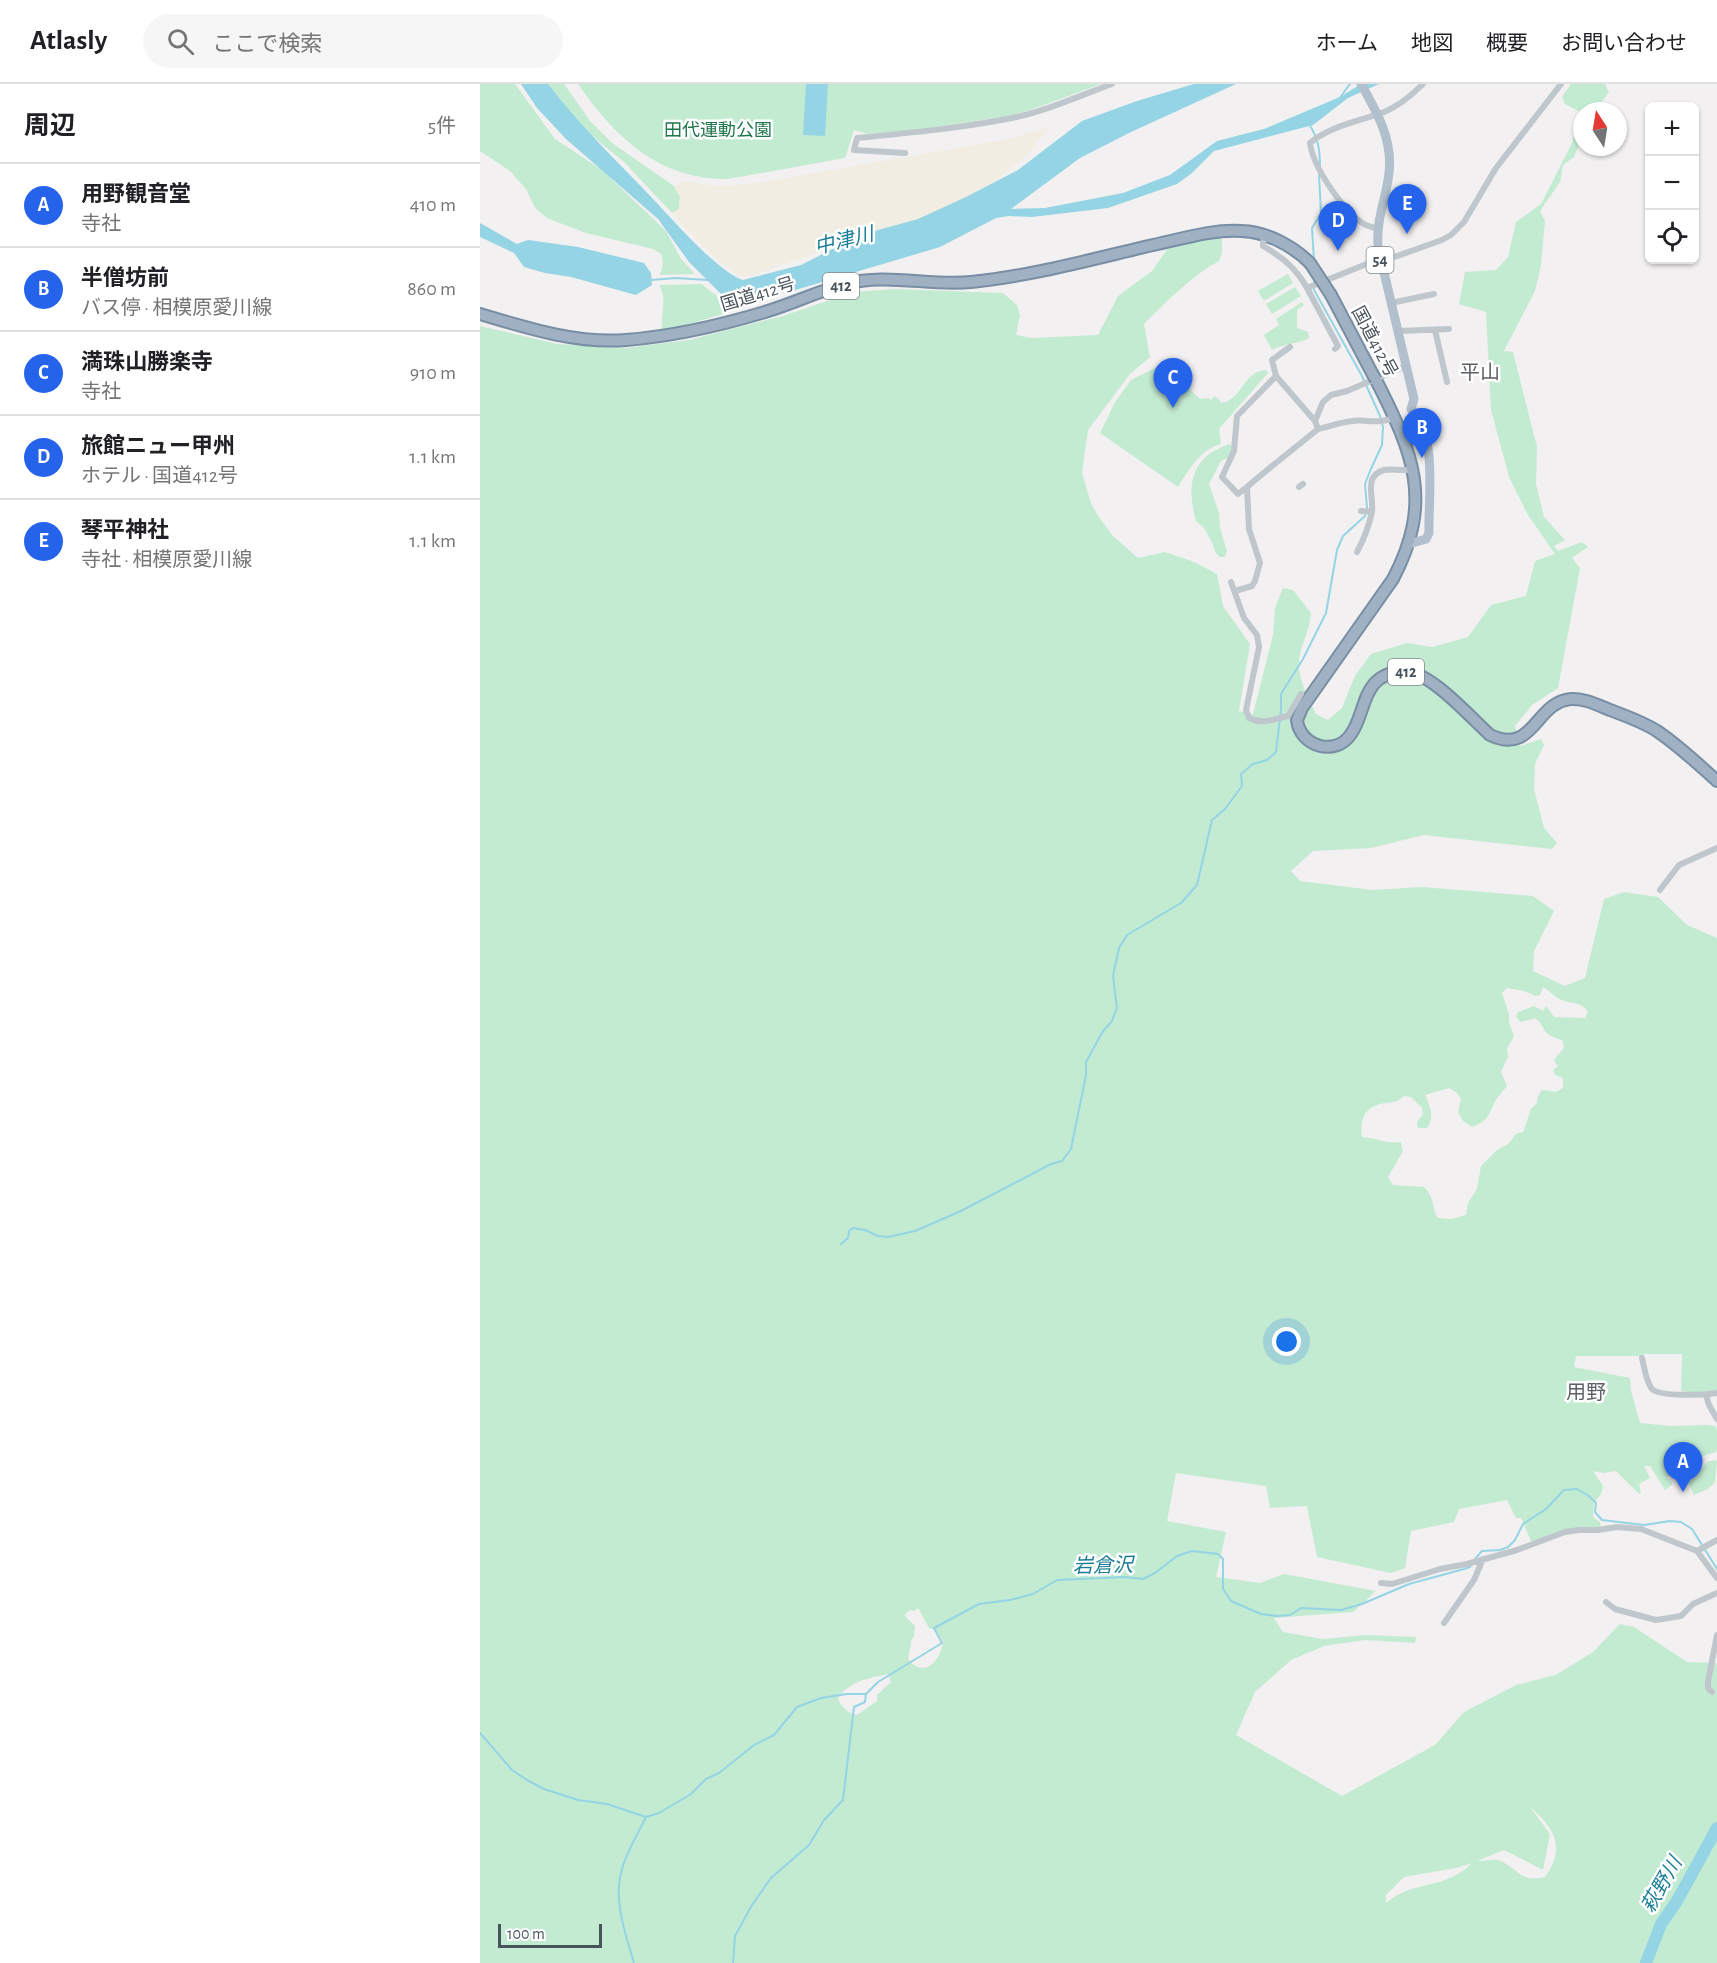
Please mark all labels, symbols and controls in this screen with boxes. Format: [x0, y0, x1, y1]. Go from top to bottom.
search box [143, 14, 563, 68]
icon: search [164, 25, 197, 58]
text: Atlasly [30, 27, 107, 55]
text: ここで検索 [212, 33, 322, 55]
text: ホーム [1316, 33, 1378, 54]
text: 地図 [1411, 33, 1453, 54]
text: 概要 [1486, 33, 1528, 54]
text: お問い合わせ [1561, 33, 1687, 54]
north arrow [1573, 102, 1627, 156]
map controls [1645, 102, 1699, 264]
button: + [1645, 102, 1699, 156]
text: 周辺 [24, 113, 76, 139]
text: 5件 [428, 116, 456, 136]
park label: 田代運動公園 [664, 120, 772, 140]
button: − [1645, 156, 1699, 210]
text: 用野観音堂 [81, 183, 191, 205]
pin: E [1388, 184, 1426, 234]
text: A [38, 195, 50, 215]
text: 410 m [410, 195, 456, 215]
pin: D [1318, 202, 1358, 251]
button: locate [1645, 210, 1699, 264]
text: 寺社 [81, 214, 121, 234]
water label: 中津川 [812, 223, 877, 258]
road number: 54 [1366, 247, 1394, 273]
text: 半僧坊前 [81, 267, 169, 289]
street label: 国道412号 [718, 273, 797, 315]
road number: 412 [823, 273, 859, 299]
text: B [38, 279, 49, 299]
text: 860 m [407, 279, 456, 299]
text: バス停 · 相模原愛川線 [81, 298, 272, 318]
street label: 国道412号 [1348, 303, 1402, 380]
text: 満珠山勝楽寺 [81, 351, 213, 373]
pin: C [1154, 358, 1192, 408]
district label: 平山 [1460, 362, 1500, 383]
text: C [38, 363, 49, 383]
text: 910 m [410, 363, 456, 383]
text: 寺社 [81, 382, 121, 402]
pin: B [1402, 408, 1442, 458]
text: 旅館ニュー甲州 [81, 435, 235, 457]
text: D [37, 447, 50, 467]
text: 1.1 km [409, 447, 456, 467]
text: ホテル · 国道412号 [81, 466, 238, 486]
text: 琴平神社 [81, 519, 169, 541]
text: E [38, 531, 49, 551]
text: 1.1 km [409, 531, 456, 551]
text: 寺社 · 相模原愛川線 [81, 550, 252, 570]
road number: 412 [1388, 659, 1424, 685]
your location [1272, 1327, 1301, 1356]
district label: 用野 [1566, 1383, 1606, 1403]
pin: A [1664, 1442, 1702, 1492]
water label: 岩倉沢 [1073, 1554, 1136, 1577]
water label: 萩野川 [1637, 1852, 1687, 1916]
scale bar [498, 1921, 602, 1948]
text: 100 m [507, 1926, 545, 1942]

